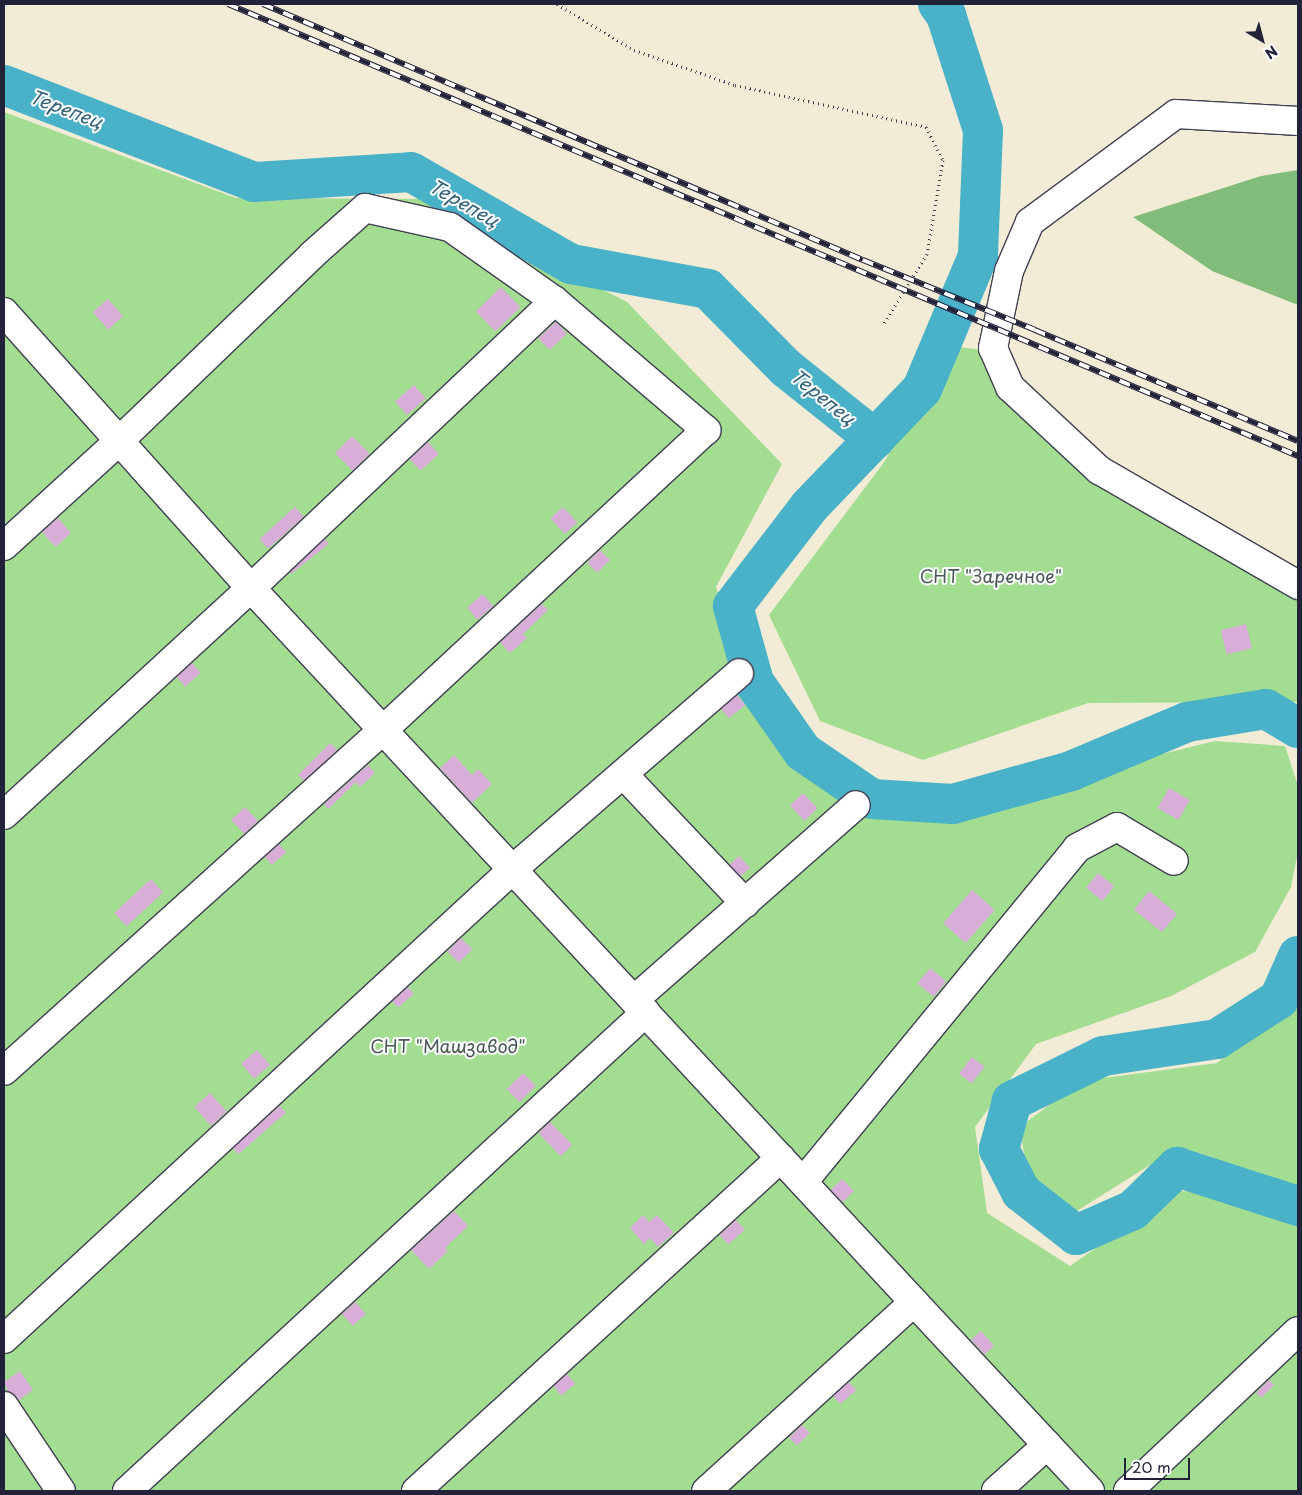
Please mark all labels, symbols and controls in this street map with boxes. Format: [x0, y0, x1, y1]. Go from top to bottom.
north arrow [1237, 15, 1287, 65]
text: N [1261, 41, 1282, 64]
water label: Терепец [26, 85, 106, 133]
water label: Терепец [425, 174, 503, 232]
water label: Терепец [786, 364, 860, 430]
park label: СНТ "Заречное" [920, 565, 1062, 587]
park label: СНТ "Машзавод" [370, 1035, 526, 1057]
scale bar [1127, 1448, 1193, 1480]
text: 20 m [1132, 1455, 1171, 1478]

